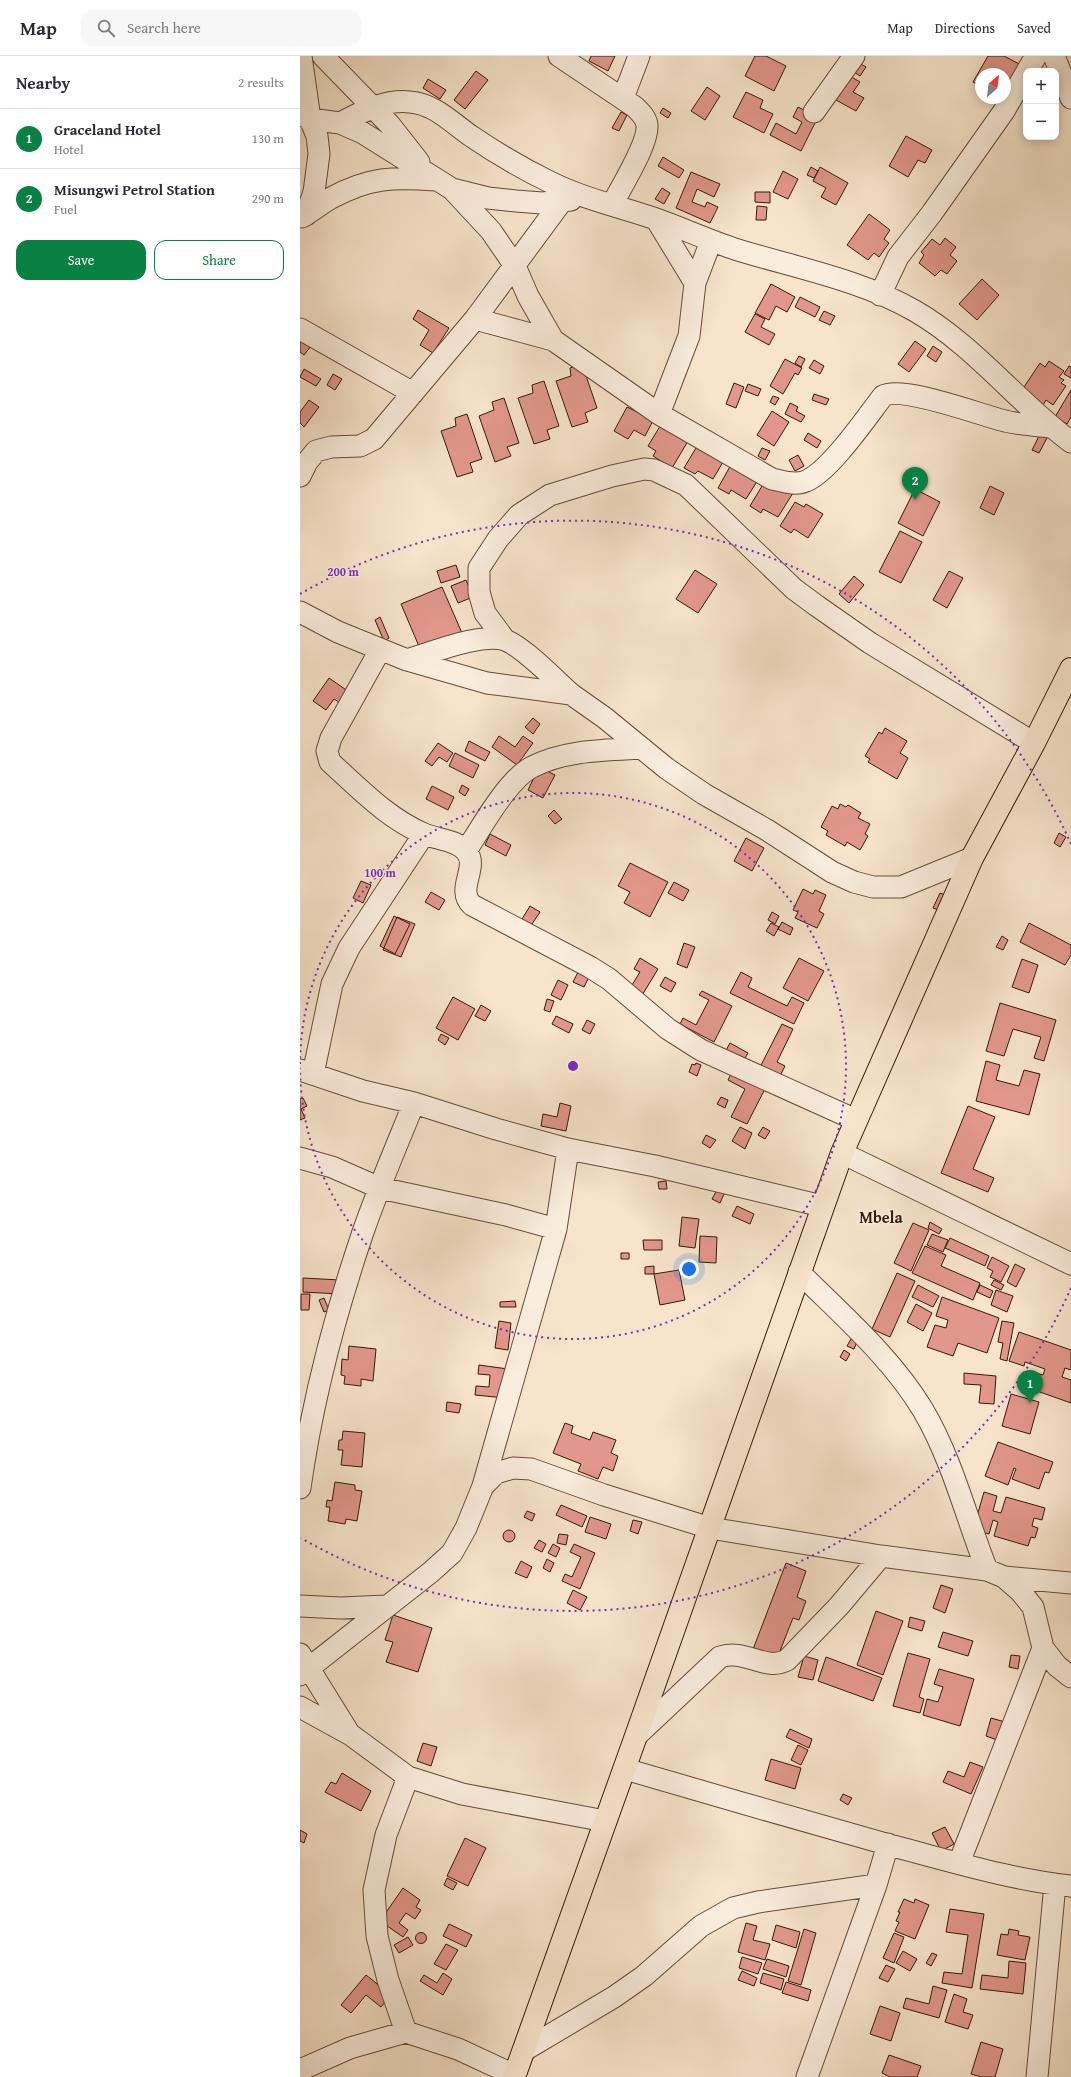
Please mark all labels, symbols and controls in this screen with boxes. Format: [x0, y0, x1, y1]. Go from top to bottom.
search box [81, 10, 361, 46]
text: Map [20, 14, 57, 42]
icon: search [95, 17, 117, 39]
text: Search here [127, 17, 201, 38]
text: Map [887, 18, 913, 38]
text: Directions [935, 18, 995, 38]
text: Saved [1017, 18, 1051, 38]
north arrow [975, 68, 1011, 104]
map controls [1023, 68, 1059, 140]
button: + [1023, 68, 1059, 104]
text: Nearby [16, 70, 70, 95]
text: 2 results [238, 73, 284, 92]
button: − [1023, 104, 1059, 140]
text: Graceland Hotel [54, 119, 161, 140]
text: 1 [26, 129, 32, 148]
text: 130 m [252, 129, 284, 148]
text: Hotel [54, 140, 84, 159]
text: Misungwi Petrol Station [54, 179, 215, 200]
text: 2 [26, 189, 32, 208]
text: 290 m [252, 189, 284, 208]
text: Fuel [54, 200, 77, 219]
button: Save [16, 240, 146, 280]
button: Share [154, 240, 284, 280]
pin: 2 [902, 467, 928, 500]
text: 200 m [327, 563, 360, 580]
text: 100 m [364, 864, 397, 881]
centre of rings [566, 1059, 580, 1073]
district label: Mbela [859, 1205, 904, 1229]
your location [679, 1259, 699, 1279]
pin: 1 [1017, 1370, 1043, 1403]

